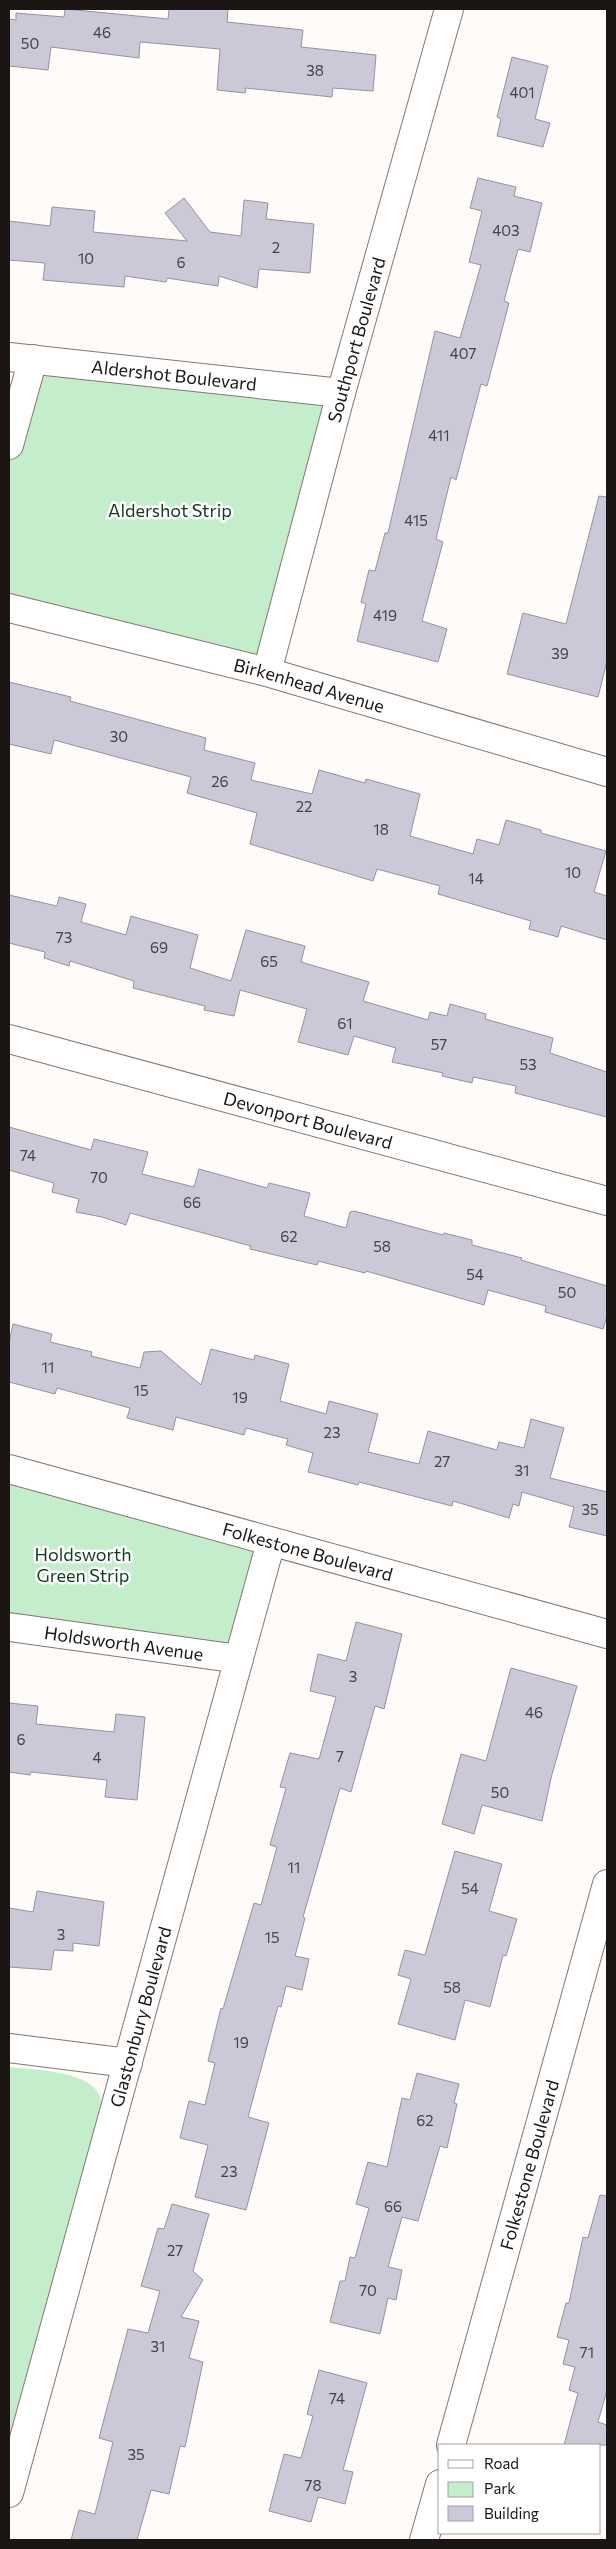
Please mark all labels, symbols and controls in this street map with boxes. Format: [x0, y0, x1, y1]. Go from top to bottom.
house number: 46 [93, 23, 111, 41]
house number: 50 [21, 34, 39, 52]
house number: 38 [306, 61, 324, 79]
house number: 401 [509, 83, 535, 101]
house number: 403 [492, 221, 520, 239]
house number: 2 [272, 238, 280, 256]
house number: 10 [78, 249, 94, 267]
house number: 6 [176, 253, 186, 271]
street label: Southport Boulevard [323, 255, 390, 425]
house number: 407 [450, 344, 476, 362]
street label: Aldershot Boulevard [90, 355, 258, 395]
house number: 411 [428, 426, 450, 444]
park label: Aldershot Strip [108, 499, 232, 521]
house number: 415 [404, 511, 428, 529]
house number: 419 [373, 606, 397, 624]
house number: 39 [551, 644, 569, 662]
street label: Birkenhead Avenue [232, 653, 387, 717]
house number: 30 [110, 727, 128, 745]
house number: 26 [211, 772, 229, 790]
house number: 22 [296, 797, 312, 815]
house number: 18 [373, 820, 389, 838]
house number: 10 [565, 863, 581, 881]
house number: 14 [468, 869, 484, 887]
house number: 73 [56, 928, 72, 946]
house number: 69 [150, 938, 168, 956]
house number: 65 [260, 952, 278, 970]
house number: 61 [337, 1014, 353, 1032]
house number: 57 [431, 1035, 447, 1053]
house number: 53 [519, 1055, 537, 1073]
street label: Devonport Boulevard [221, 1087, 395, 1153]
house number: 74 [20, 1146, 36, 1164]
house number: 70 [90, 1168, 108, 1186]
house number: 66 [183, 1193, 201, 1211]
house number: 62 [280, 1227, 298, 1245]
house number: 58 [373, 1237, 391, 1255]
house number: 54 [466, 1265, 484, 1283]
house number: 50 [558, 1283, 576, 1301]
house number: 11 [42, 1358, 54, 1376]
house number: 15 [133, 1381, 149, 1399]
house number: 19 [232, 1388, 248, 1406]
house number: 23 [324, 1423, 340, 1441]
house number: 27 [434, 1452, 450, 1470]
house number: 31 [515, 1461, 529, 1479]
house number: 35 [581, 1500, 599, 1518]
street label: Folkestone Boulevard [220, 1517, 395, 1585]
park label: Holdsworth Green Strip [35, 1543, 131, 1586]
street label: Holdsworth Avenue [43, 1621, 205, 1665]
house number: 3 [349, 1667, 357, 1685]
house number: 46 [525, 1703, 543, 1721]
house number: 6 [16, 1730, 26, 1748]
house number: 7 [336, 1747, 344, 1765]
house number: 4 [93, 1748, 102, 1766]
house number: 50 [491, 1783, 509, 1801]
house number: 11 [288, 1858, 300, 1876]
house number: 54 [461, 1879, 479, 1897]
street label: Glastonbury Boulevard [105, 1924, 176, 2110]
house number: 3 [57, 1925, 65, 1943]
house number: 15 [264, 1928, 280, 1946]
house number: 58 [443, 1978, 461, 1996]
house number: 19 [233, 2033, 249, 2051]
street label: Folkestone Boulevard [495, 2077, 563, 2252]
house number: 62 [416, 2111, 434, 2129]
house number: 23 [221, 2162, 237, 2180]
house number: 66 [384, 2197, 402, 2215]
house number: 27 [167, 2241, 183, 2259]
house number: 70 [359, 2281, 377, 2299]
house number: 31 [151, 2337, 165, 2355]
house number: 71 [580, 2343, 594, 2361]
house number: 74 [329, 2389, 345, 2407]
legend [438, 2444, 601, 2534]
house number: 35 [127, 2445, 145, 2463]
text: Road [484, 2454, 519, 2472]
house number: 78 [305, 2476, 321, 2494]
text: Park [484, 2479, 515, 2497]
text: Building [484, 2504, 539, 2522]

